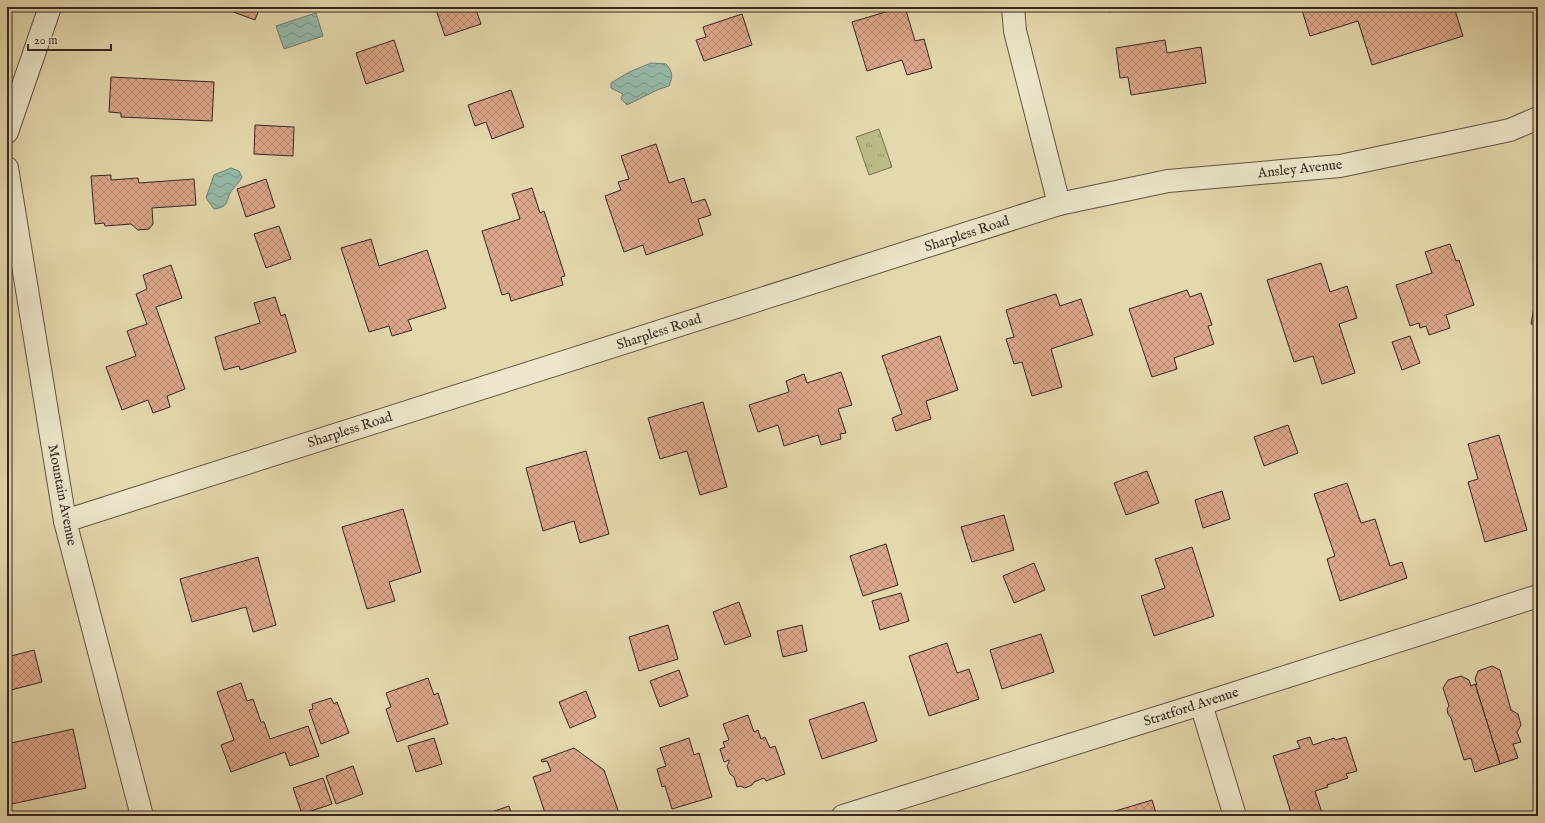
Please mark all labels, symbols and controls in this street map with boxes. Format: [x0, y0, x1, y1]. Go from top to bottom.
scale bar [28, 26, 111, 52]
text: 20 m [34, 33, 57, 48]
street label: Ansley Avenue [1256, 156, 1344, 182]
street label: Sharpless Road [922, 212, 1012, 256]
street label: Sharpless Road [614, 310, 704, 354]
street label: Sharpless Road [305, 408, 395, 452]
street label: Mountain Avenue [43, 443, 81, 548]
street label: Stratford Avenue [1141, 683, 1241, 731]

